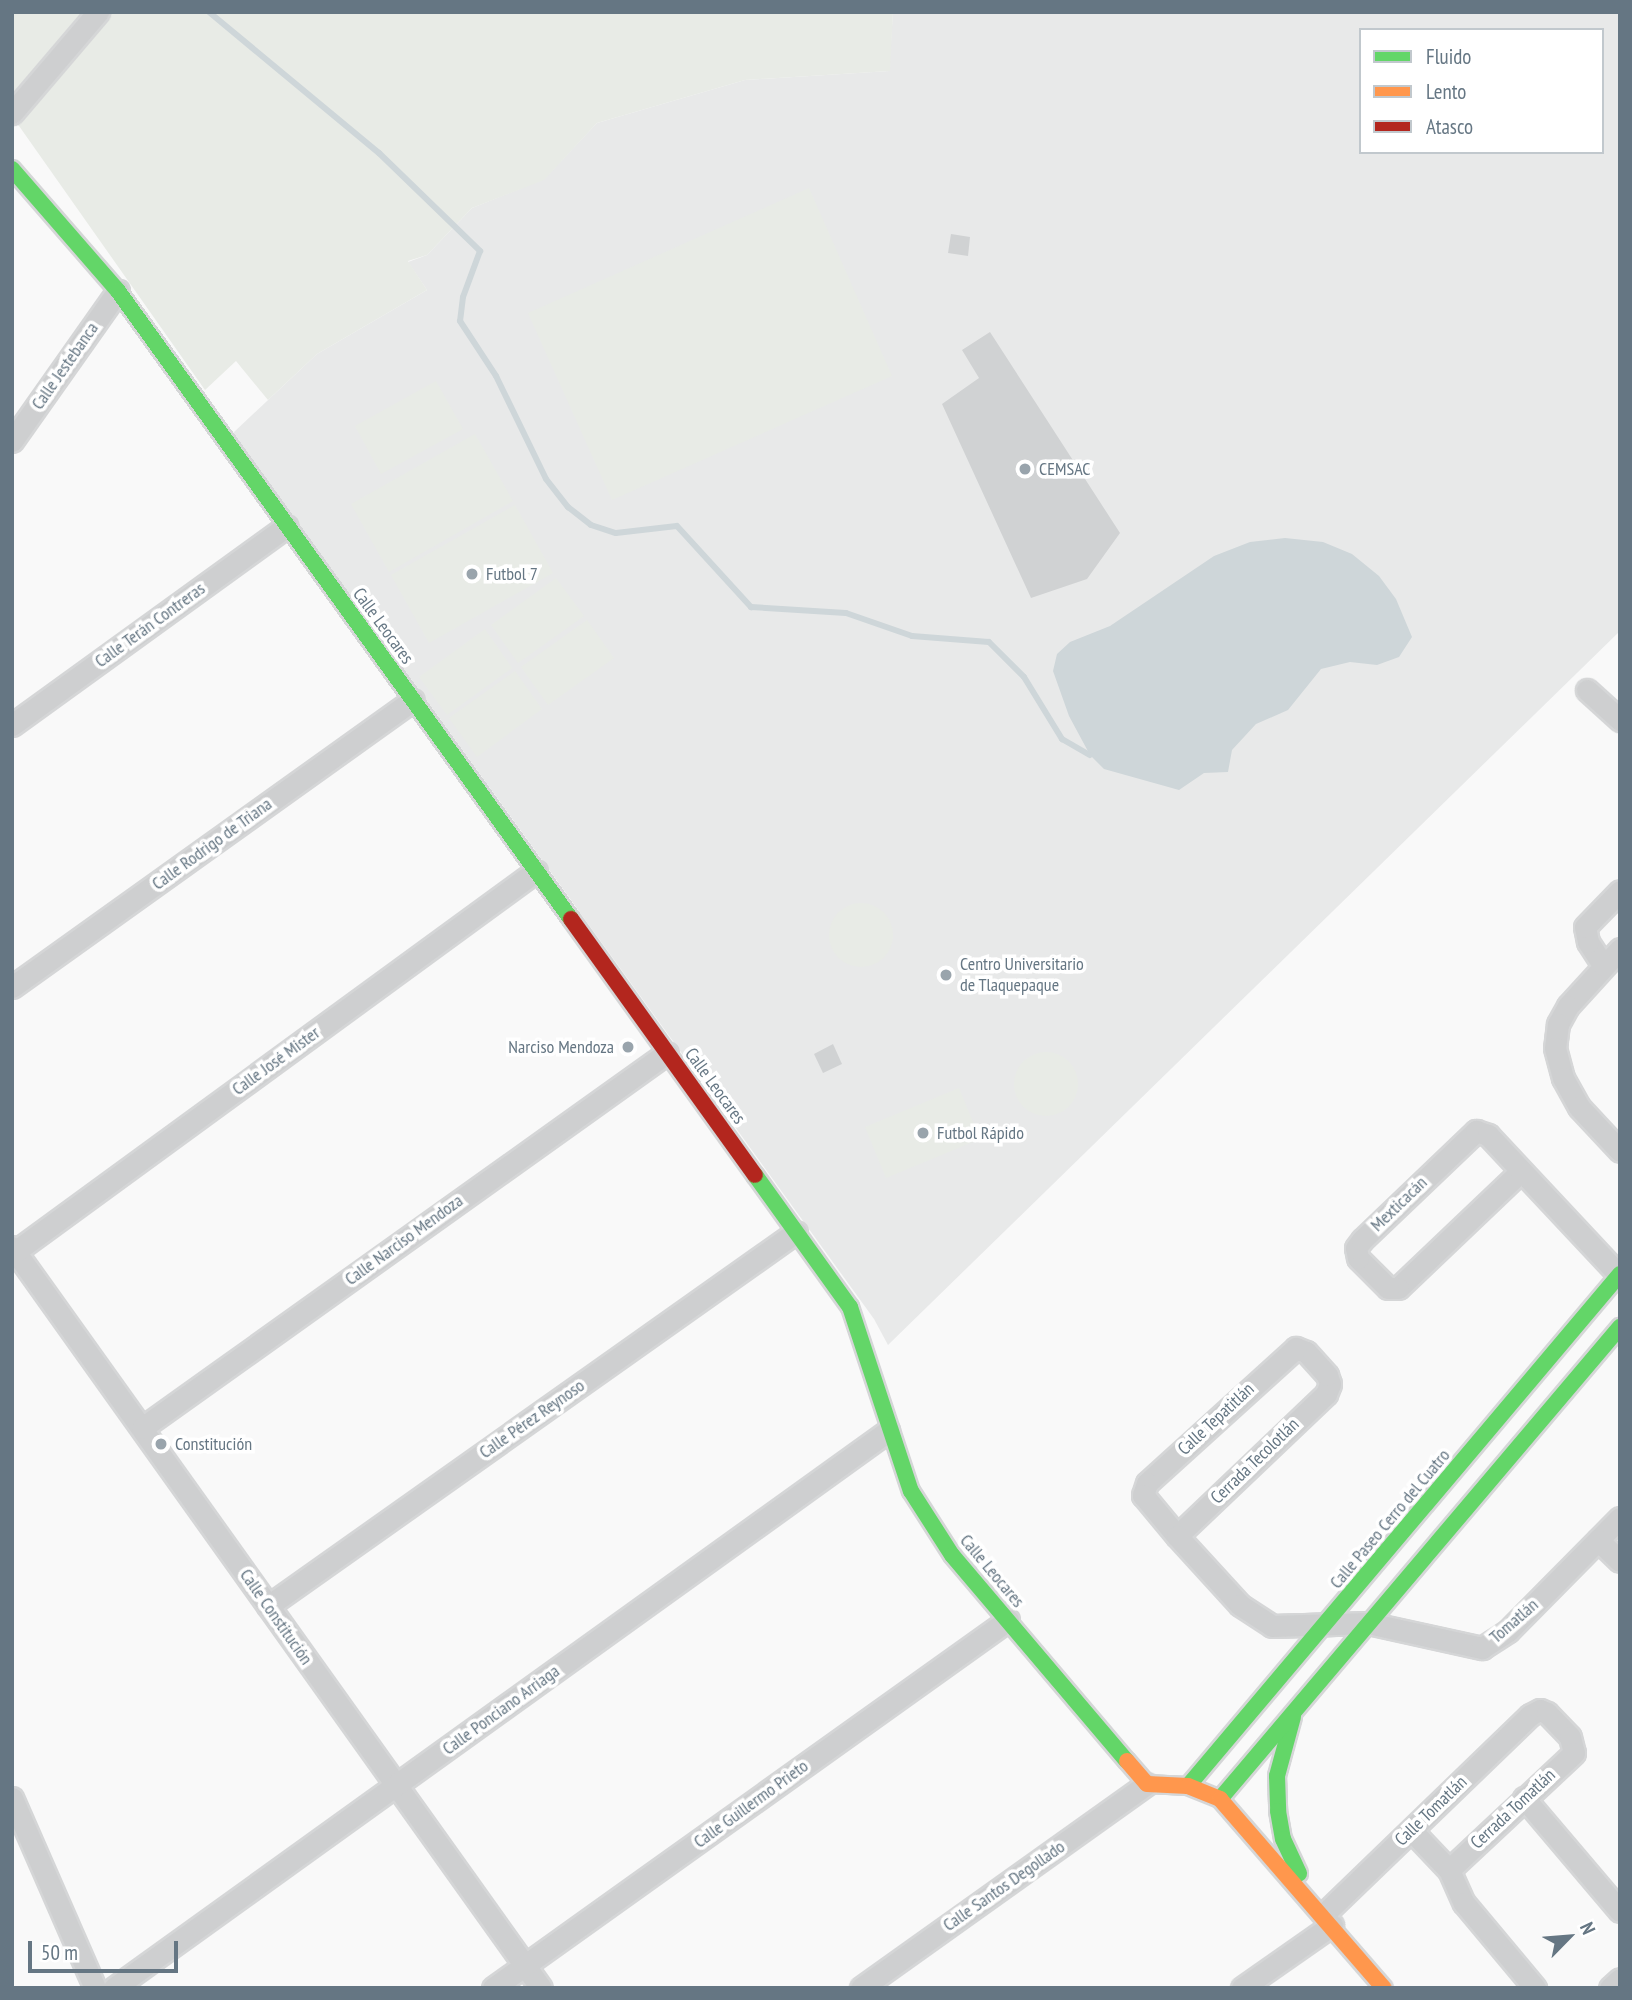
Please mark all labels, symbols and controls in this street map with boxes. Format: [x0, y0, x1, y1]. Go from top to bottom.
legend [1359, 28, 1604, 154]
text: Fluido [1426, 43, 1471, 70]
text: Lento [1426, 78, 1466, 105]
text: Atasco [1426, 113, 1473, 140]
street label: Calle Jestebanca [27, 318, 103, 414]
place label: CEMSAC [1039, 458, 1091, 480]
marker: CEMSAC [1017, 461, 1033, 477]
place label: Futbol 7 [486, 563, 538, 585]
marker: Futbol 7 [464, 566, 480, 582]
street label: Calle Terán Contreras [91, 578, 209, 672]
street label: Calle Leocares [348, 584, 418, 668]
street label: Calle Rodrigo de Triana [148, 793, 276, 895]
place label: Centro Universitario de Tlaquepaque [960, 954, 1084, 996]
marker: Centro Universitario de Tlaquepaque [938, 967, 954, 983]
street label: Calle José Mister [228, 1022, 324, 1100]
place label: Narciso Mendoza [508, 1036, 614, 1058]
marker: Narciso Mendoza [620, 1039, 636, 1055]
street label: Calle Leocares [680, 1044, 750, 1128]
place label: Futbol Rápido [937, 1122, 1024, 1144]
marker: Futbol Rápido [915, 1125, 931, 1141]
street label: Mexticacán [1366, 1172, 1432, 1236]
street label: Calle Narciso Mendoza [341, 1190, 467, 1290]
street label: Calle Pérez Reynoso [475, 1375, 589, 1463]
street label: Calle Tepatitlán [1173, 1378, 1259, 1460]
street label: Cerrada Tecolotlán [1206, 1413, 1304, 1509]
place label: Constitución [175, 1433, 252, 1455]
marker: Constitución [153, 1436, 169, 1452]
street label: Calle Paseo Cerro del Cuatro [1325, 1445, 1455, 1593]
street label: Calle Leocares [955, 1530, 1029, 1612]
street label: Calle Constitución [235, 1565, 317, 1669]
street label: Tomatlán [1485, 1594, 1543, 1648]
street label: Calle Ponciano Arriaga [438, 1660, 564, 1760]
street label: Calle Guillermo Prieto [690, 1755, 812, 1853]
street label: Cerrada Tomatlán [1466, 1764, 1560, 1854]
street label: Calle Tomatlán [1390, 1771, 1472, 1851]
street label: Calle Santos Degollado [939, 1836, 1069, 1936]
north arrow [1534, 1902, 1604, 1972]
text: N [1575, 1918, 1601, 1938]
scale bar [32, 1926, 182, 1970]
text: 50 m [41, 1939, 78, 1966]

